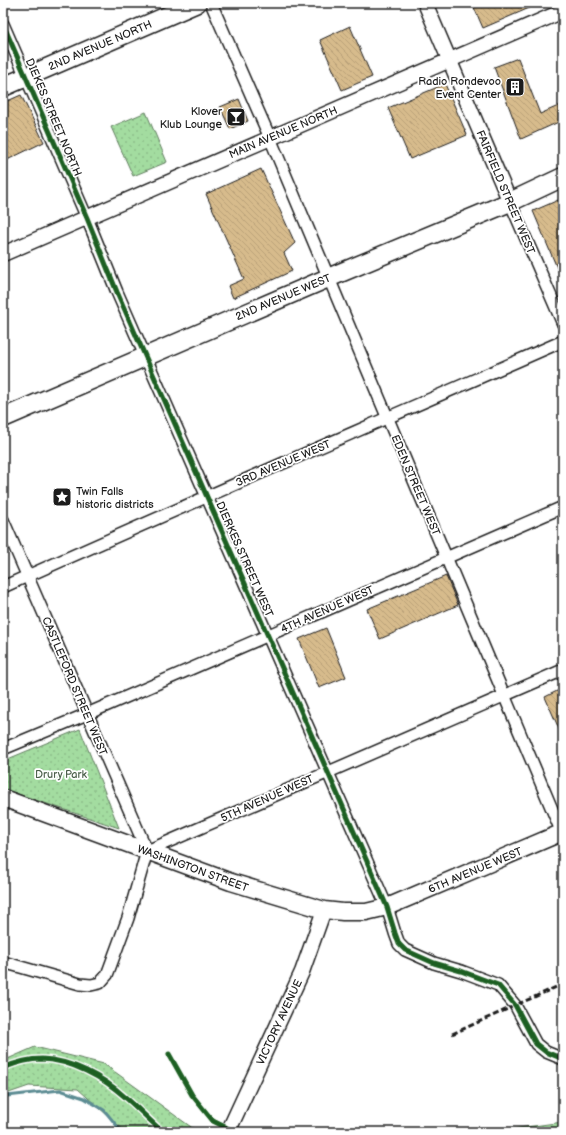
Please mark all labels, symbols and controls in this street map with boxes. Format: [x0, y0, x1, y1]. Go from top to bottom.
street label: 2ND AVENUE NORTH [46, 18, 154, 73]
street label: DIEKES STREET NORTH [23, 56, 84, 178]
place label: Radio Rondevoo Event Center [418, 75, 502, 101]
building icon: Radio Rondevoo Event Center [504, 76, 526, 98]
street label: MAIN AVENUE NORTH [227, 104, 339, 161]
place label: Klover Klub Lounge [160, 105, 223, 131]
bar icon: Klover Klub Lounge [225, 106, 247, 128]
street label: FAIRFIELD STREET WEST [474, 128, 538, 256]
street label: 2ND AVENUE WEST [234, 271, 333, 323]
street label: EDEN STREET WEST [388, 433, 443, 538]
street label: 3RD AVENUE WEST [234, 437, 333, 489]
place label: Twin Falls historic districts [76, 485, 154, 511]
place icon: Twin Falls historic districts [51, 486, 73, 508]
street label: DIERKES STREET WEST [213, 499, 276, 619]
street label: 4TH AVENUE WEST [279, 583, 376, 636]
street label: CASTLEFORD STREET WEST [39, 615, 110, 758]
park label: Drury Park [35, 768, 88, 781]
street label: 5TH AVENUE WEST [219, 772, 316, 825]
street label: WASHINGTON STREET [135, 842, 251, 895]
street label: 6TH AVENUE WEST [426, 845, 524, 896]
street label: VICTORY AVENUE [254, 977, 305, 1067]

